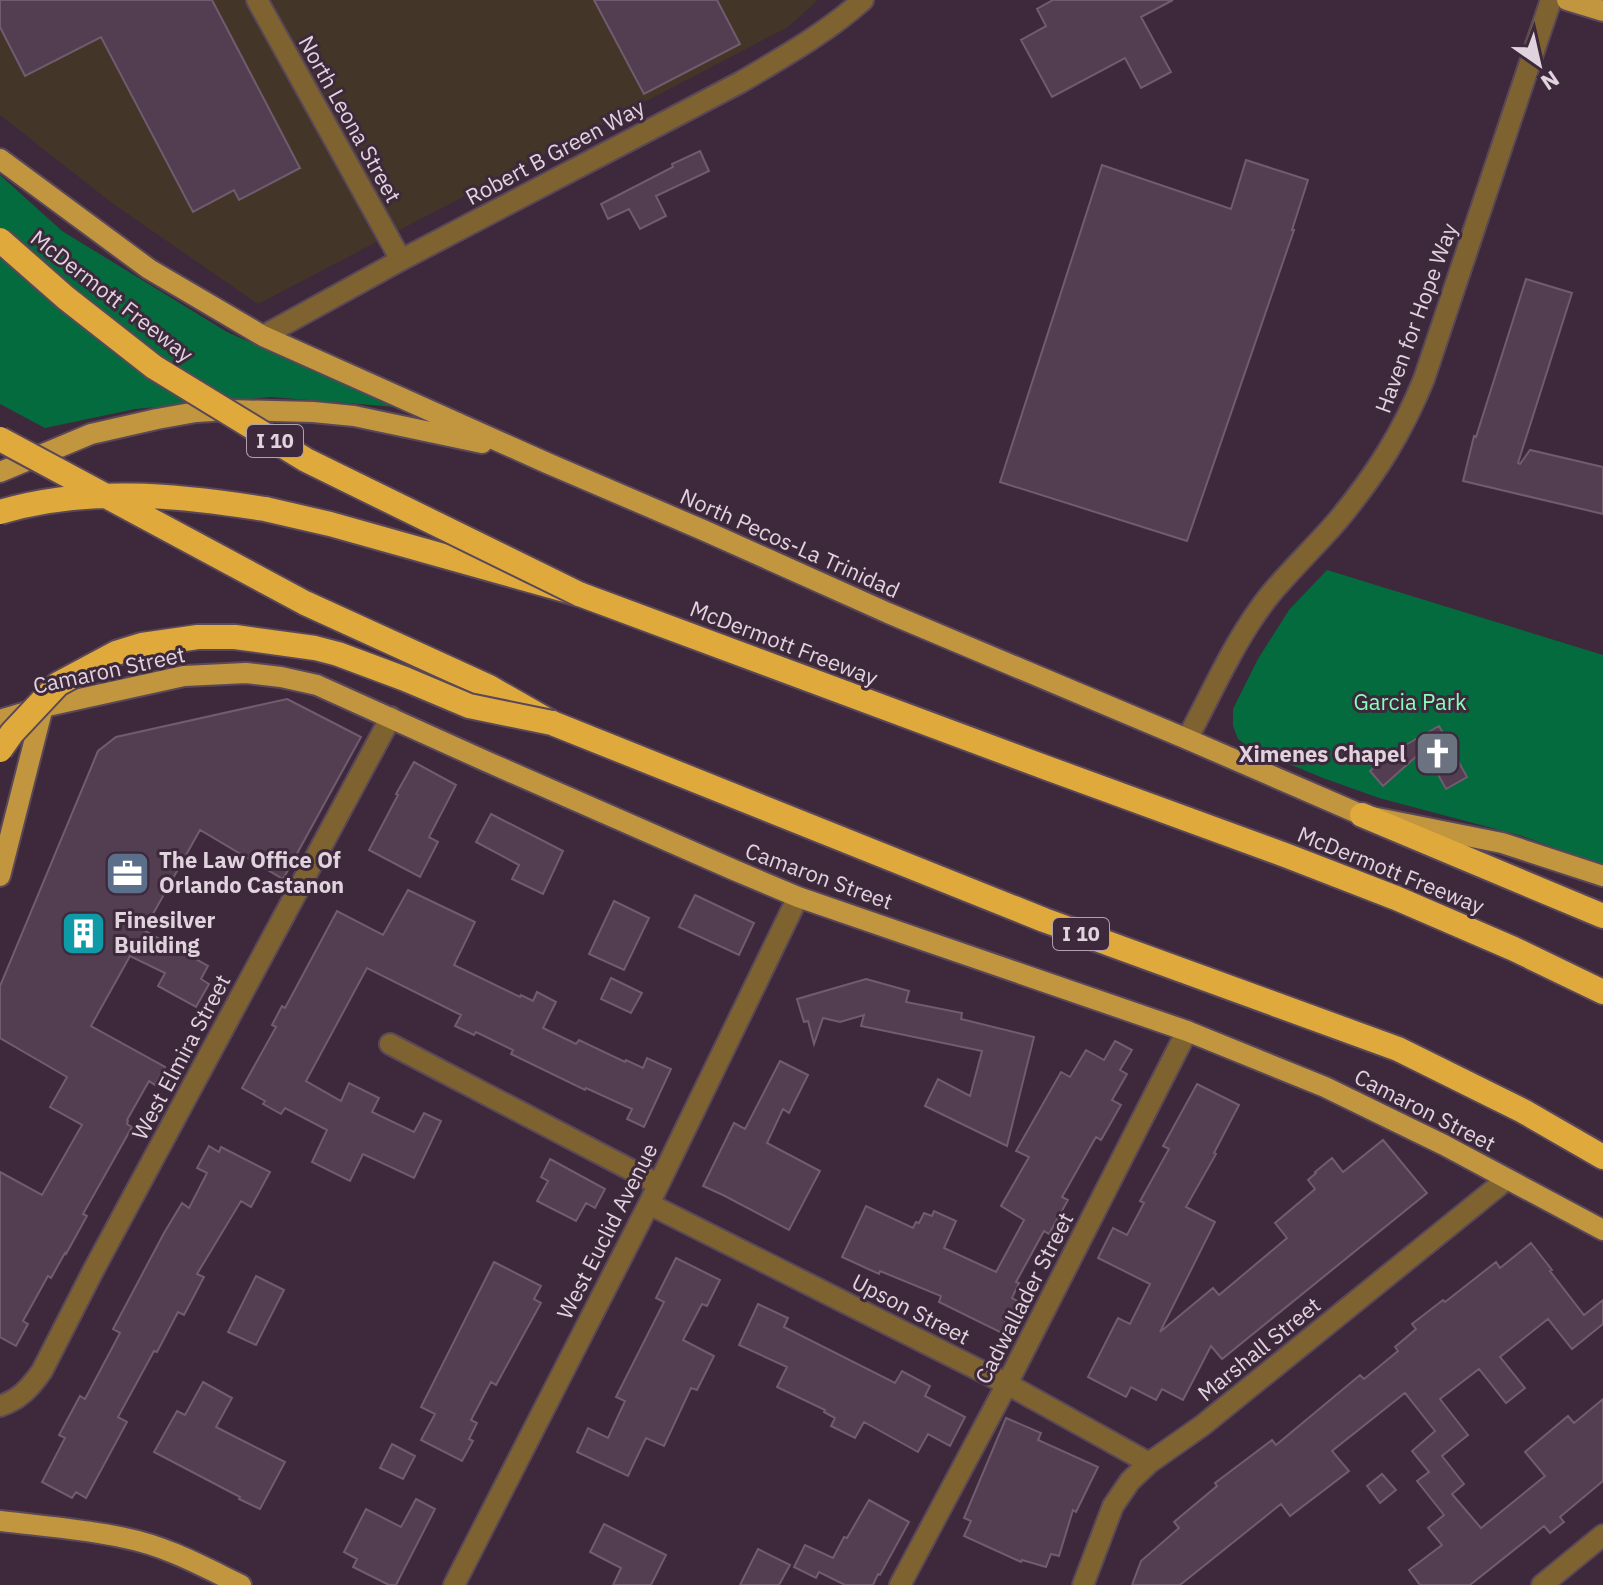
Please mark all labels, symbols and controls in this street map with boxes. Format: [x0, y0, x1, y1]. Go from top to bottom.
north arrow [1499, 24, 1579, 104]
street label: North Leona Street [293, 30, 408, 207]
text: N [1536, 65, 1565, 97]
street label: Robert B Green Way [460, 92, 649, 211]
street label: Haven for Hope Way [1368, 219, 1463, 417]
street label: McDermott Freeway [25, 223, 200, 368]
road number: I 10 [247, 425, 303, 457]
street label: North Pecos-La Trinidad [676, 481, 905, 604]
street label: McDermott Freeway [686, 593, 882, 692]
street label: Camaron Street [30, 639, 188, 700]
park label: Garcia Park [1353, 687, 1467, 716]
church icon: Ximenes Chapel [1413, 730, 1461, 778]
place label: Ximenes Chapel [1239, 739, 1406, 768]
street label: McDermott Freeway [1294, 819, 1489, 920]
street label: Camaron Street [742, 835, 897, 916]
place label: The Law Office Of Orlando Castanon [159, 845, 344, 899]
office icon: The Law Office Of Orlando Castanon [104, 849, 152, 897]
place label: Finesilver Building [114, 905, 216, 959]
building icon: Finesilver Building [59, 909, 107, 957]
road number: I 10 [1053, 918, 1109, 950]
street label: West Elmira Street [125, 969, 236, 1145]
street label: Camaron Street [1350, 1062, 1501, 1158]
street label: West Euclid Avenue [550, 1138, 664, 1324]
street label: Cadwallader Street [968, 1207, 1079, 1388]
street label: Upson Street [847, 1266, 975, 1351]
street label: Marshall Street [1191, 1290, 1326, 1407]

